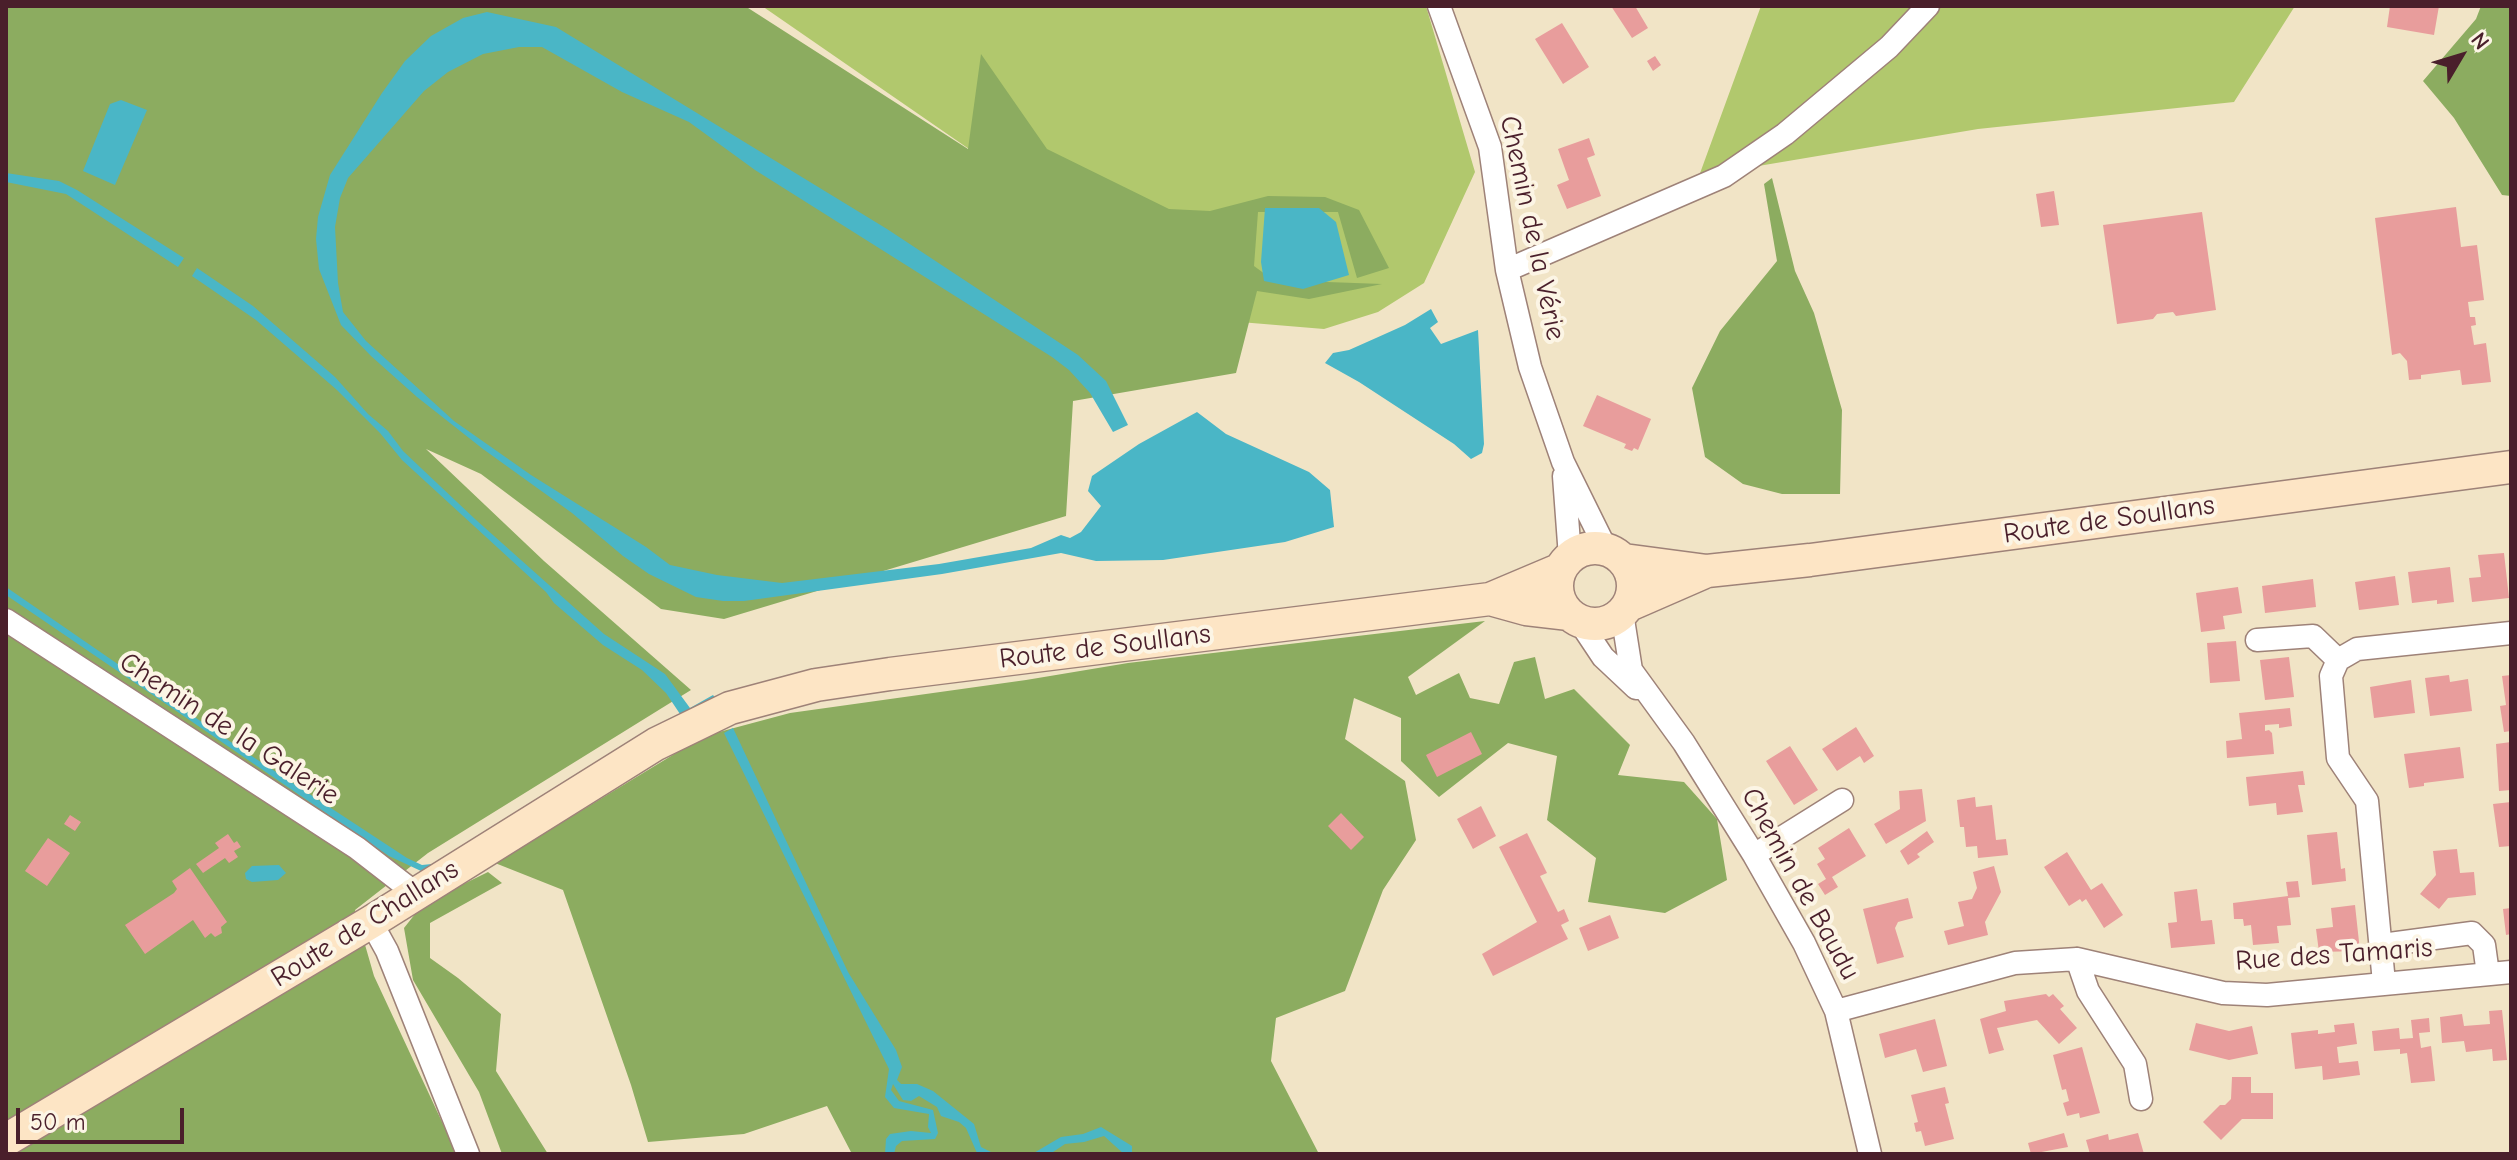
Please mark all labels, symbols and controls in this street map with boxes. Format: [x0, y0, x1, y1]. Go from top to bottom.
north arrow [2421, 16, 2501, 96]
text: N [2465, 28, 2495, 55]
street label: Chemin de la Vérie [1492, 113, 1572, 343]
street label: Route de Soullans [2001, 489, 2217, 551]
street label: Route de Soullans [997, 617, 1213, 677]
street label: Chemin de la Galerie [113, 646, 345, 812]
street label: Chemin de Baudu [1733, 782, 1867, 986]
street label: Route de Challans [265, 853, 465, 995]
street label: Rue des Tamaris [2234, 931, 2434, 979]
scale bar [20, 1092, 188, 1142]
text: 50 m [30, 1108, 86, 1136]

